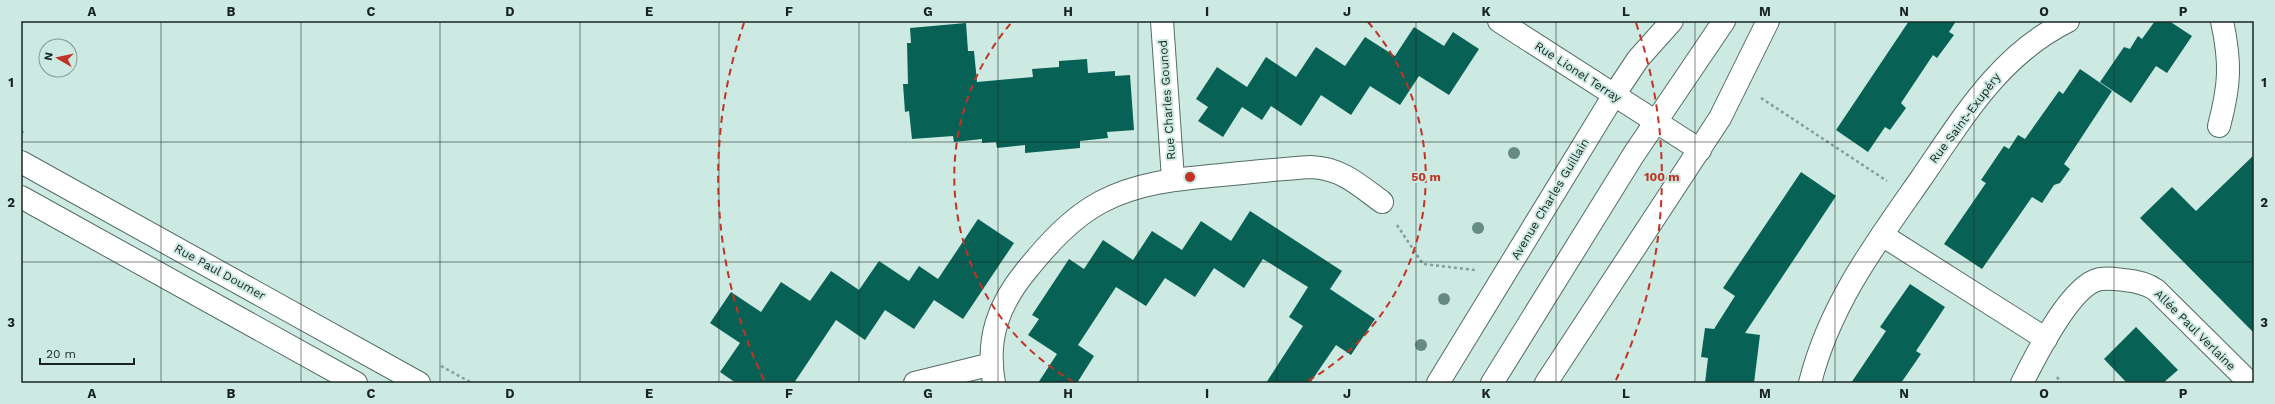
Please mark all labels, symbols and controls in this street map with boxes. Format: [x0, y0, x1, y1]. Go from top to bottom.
text: A [88, 4, 97, 19]
text: B [227, 4, 236, 19]
text: C [367, 4, 376, 19]
text: D [505, 4, 515, 19]
text: E [645, 4, 653, 19]
text: F [785, 4, 793, 19]
text: G [923, 4, 933, 19]
text: H [1063, 4, 1073, 19]
text: I [1205, 4, 1209, 19]
text: J [1343, 4, 1351, 19]
text: K [1481, 4, 1491, 19]
text: L [1622, 4, 1630, 19]
text: M [1759, 4, 1771, 19]
text: N [1899, 4, 1909, 19]
text: O [2039, 4, 2049, 19]
text: P [2179, 4, 2188, 19]
north arrow [38, 38, 78, 78]
street label: Rue Lionel Terray [1532, 39, 1625, 106]
street label: Rue Charles Gounod [1156, 40, 1178, 160]
text: N [42, 51, 56, 62]
street label: Rue Saint-Exupéry [1927, 70, 2004, 166]
text: 1 [8, 75, 14, 90]
text: 1 [2261, 75, 2267, 90]
street label: Avenue Charles Guillain [1508, 136, 1592, 262]
centre of rings [1183, 170, 1197, 184]
text: 50 m [1411, 170, 1441, 184]
text: 100 m [1644, 170, 1680, 184]
text: 2 [7, 195, 15, 210]
text: 2 [2260, 195, 2268, 210]
street label: Rue Paul Doumer [172, 241, 268, 303]
street label: Allée Paul Verlaine [2152, 287, 2238, 373]
text: 3 [7, 315, 15, 330]
text: 3 [2260, 315, 2268, 330]
scale bar [40, 340, 134, 366]
text: 20 m [46, 347, 76, 361]
text: A [88, 386, 97, 401]
text: B [227, 386, 236, 401]
text: C [367, 386, 376, 401]
text: D [505, 386, 515, 401]
text: E [645, 386, 653, 401]
text: F [785, 386, 793, 401]
text: G [923, 386, 933, 401]
text: H [1063, 386, 1073, 401]
text: I [1205, 386, 1209, 401]
text: J [1343, 386, 1351, 401]
text: K [1481, 386, 1491, 401]
text: L [1622, 386, 1630, 401]
text: M [1759, 386, 1771, 401]
text: N [1899, 386, 1909, 401]
text: O [2039, 386, 2049, 401]
text: P [2179, 386, 2188, 401]

